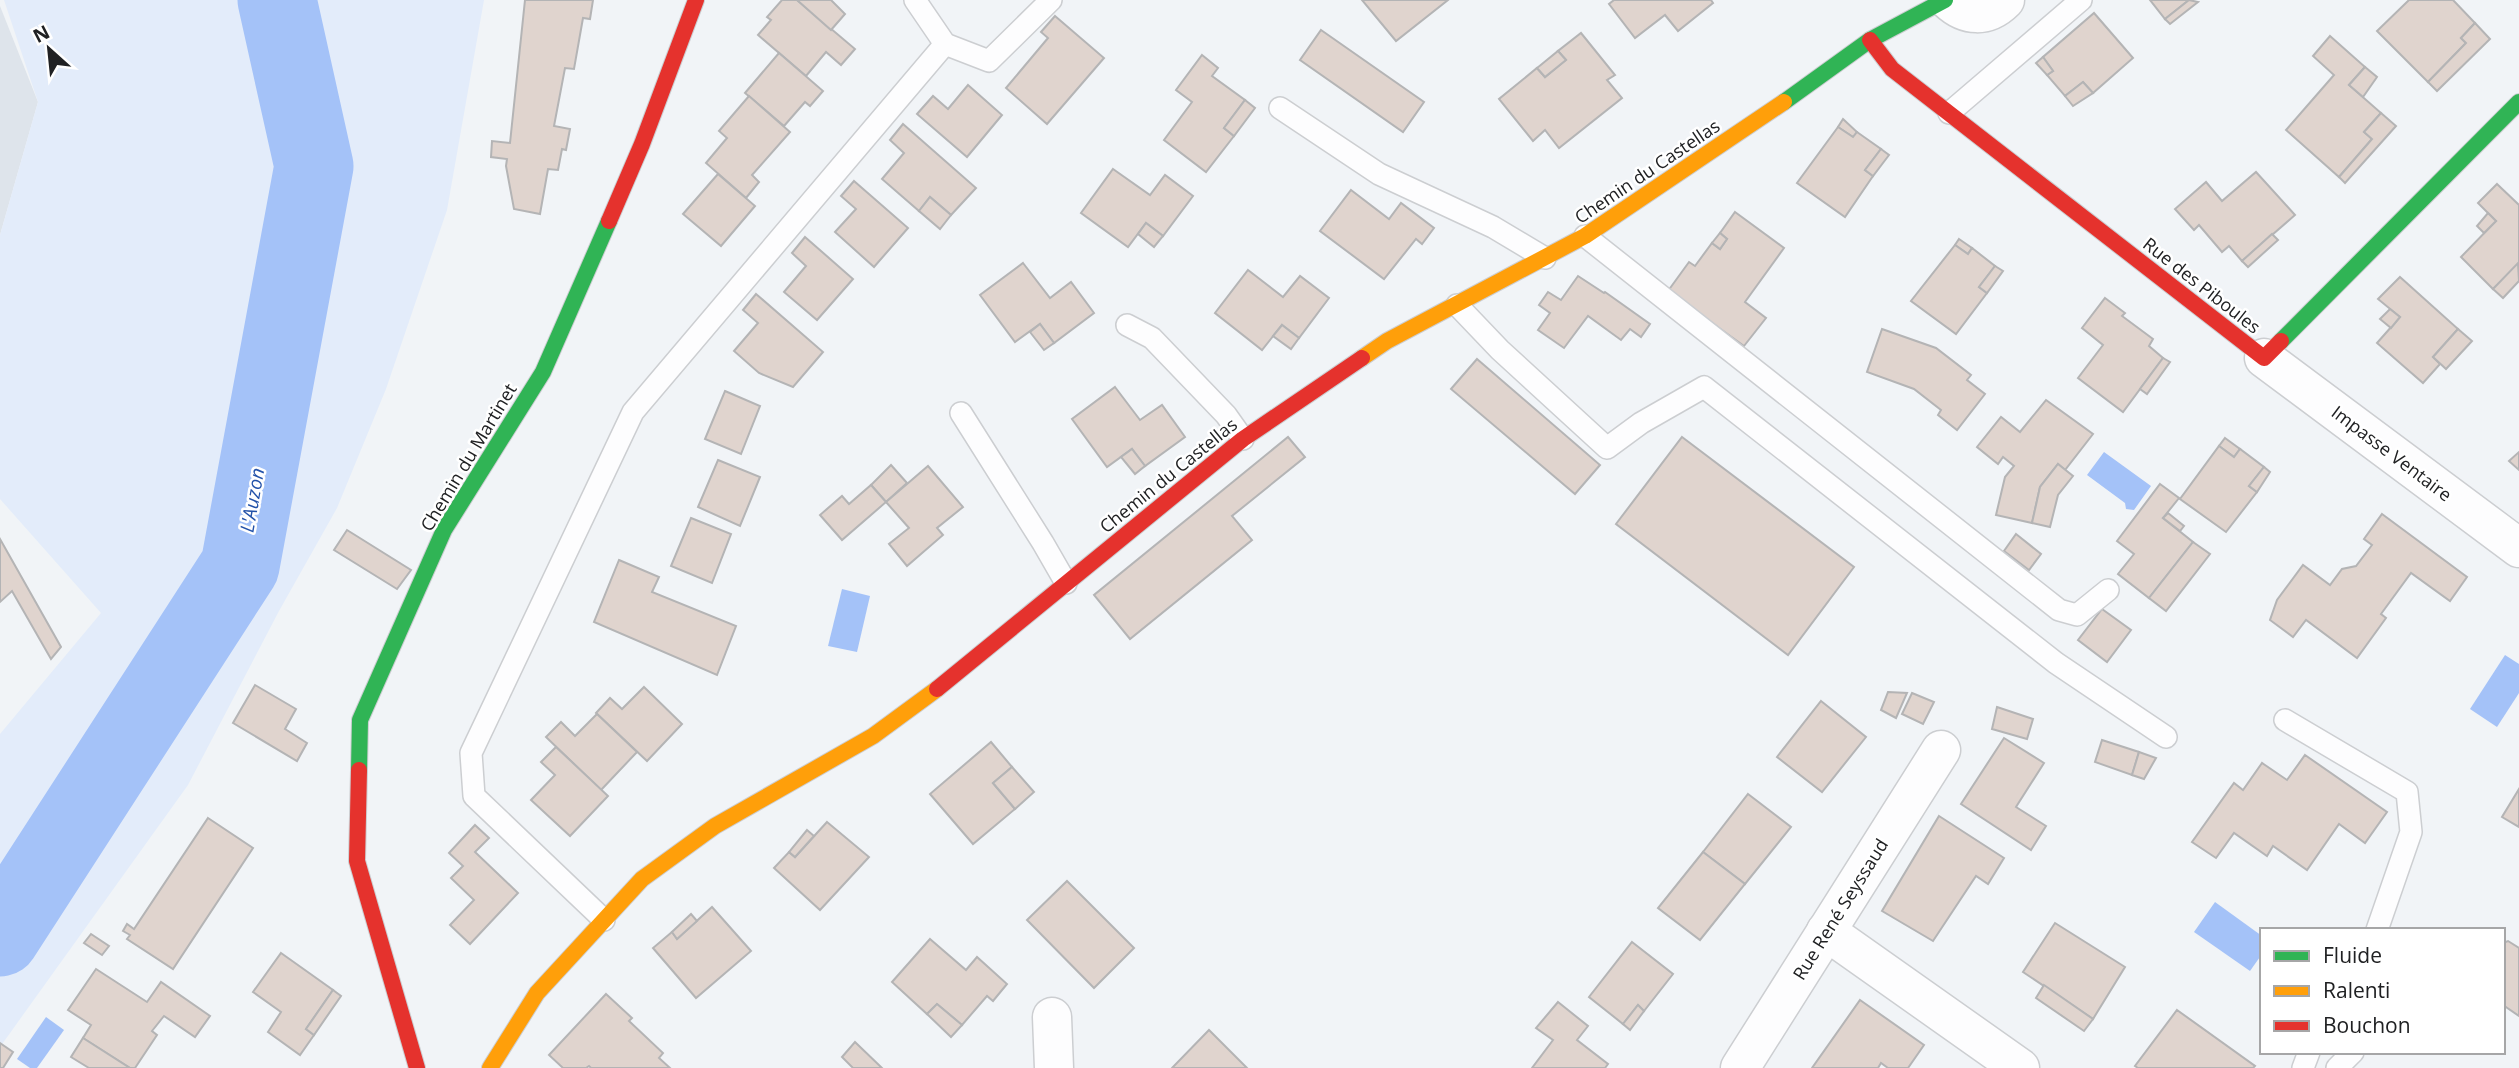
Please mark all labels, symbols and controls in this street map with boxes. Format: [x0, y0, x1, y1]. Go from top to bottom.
north arrow [14, 14, 84, 84]
text: N [28, 19, 54, 49]
street label: Chemin du Castellas [1570, 113, 1724, 229]
street label: Rue des Piboules [2138, 232, 2266, 338]
street label: Chemin du Martinet [414, 379, 522, 535]
street label: Impasse Ventaire [2327, 400, 2457, 506]
street label: Chemin du Castellas [1094, 412, 1242, 538]
water label: L'Auzon [234, 466, 270, 534]
street label: Rue René Seyssaud [1787, 834, 1893, 984]
legend [2260, 928, 2505, 1054]
text: Fluide [2323, 941, 2382, 969]
text: Ralenti [2323, 976, 2390, 1004]
text: Bouchon [2323, 1011, 2411, 1039]

